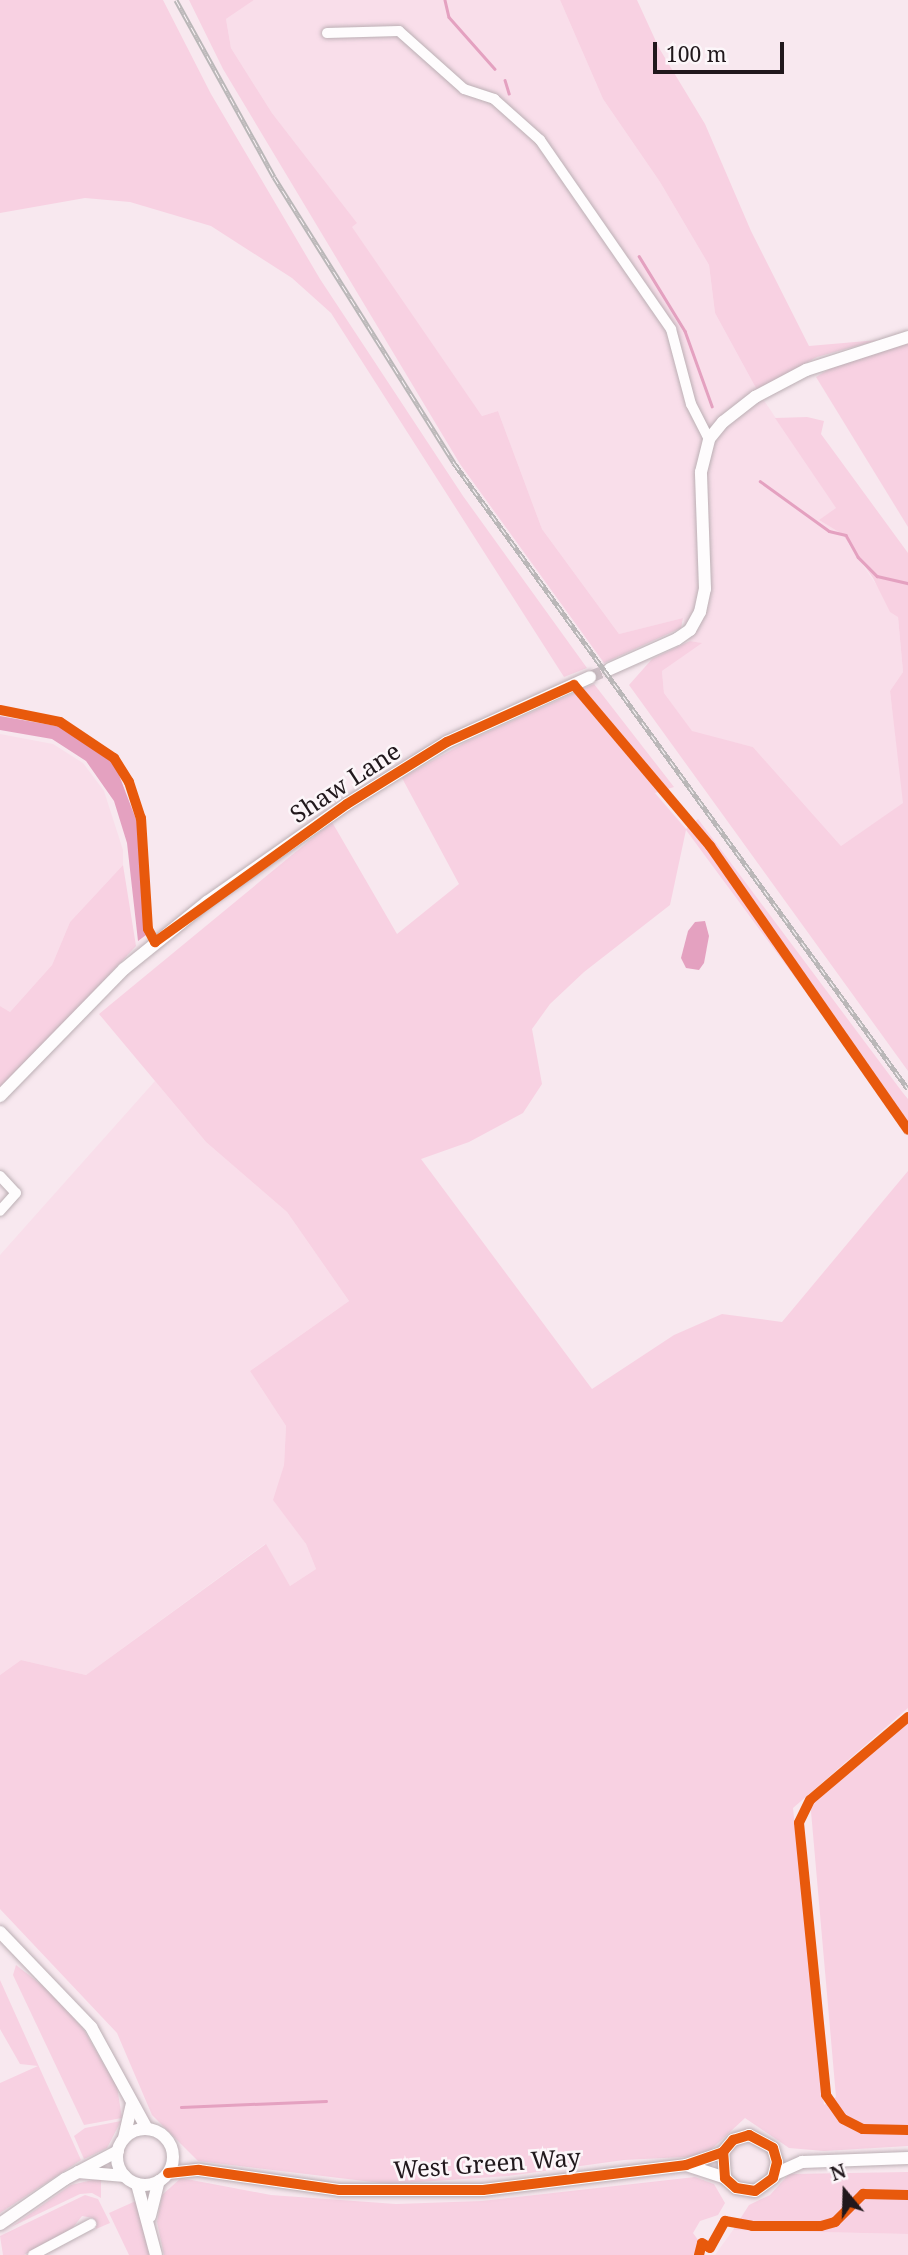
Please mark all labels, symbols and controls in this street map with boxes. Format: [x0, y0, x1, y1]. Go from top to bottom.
scale bar [656, 28, 787, 72]
text: 100 m [666, 40, 727, 68]
street label: Shaw Lane [285, 736, 405, 828]
street label: West Green Way [392, 2142, 582, 2184]
north arrow [810, 2157, 880, 2227]
text: N [827, 2157, 849, 2187]

